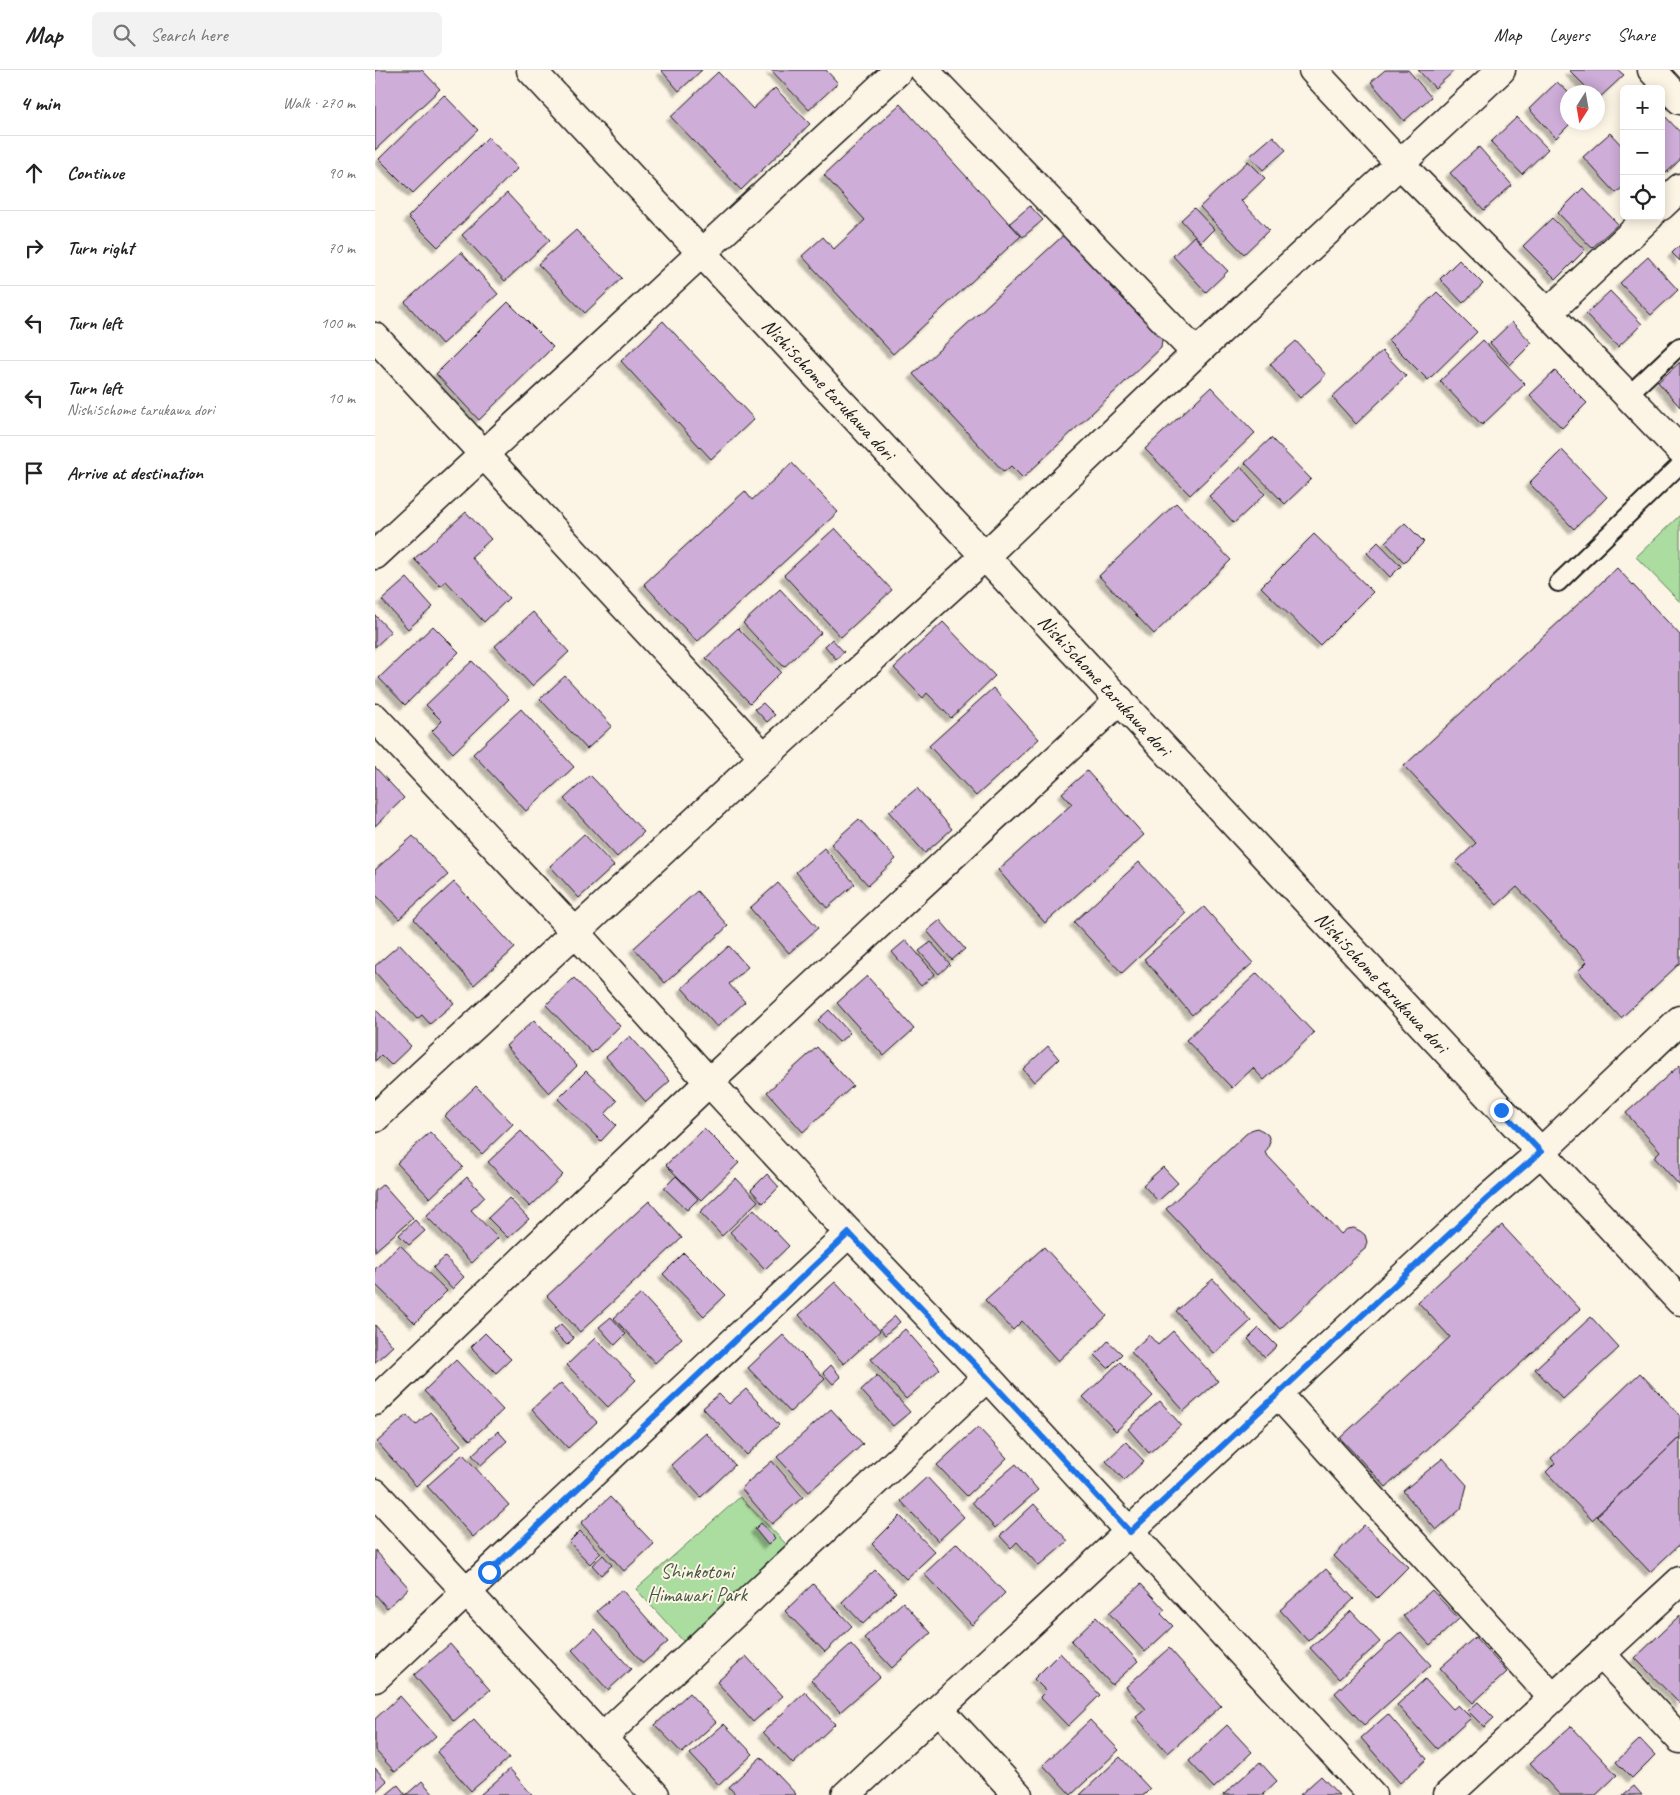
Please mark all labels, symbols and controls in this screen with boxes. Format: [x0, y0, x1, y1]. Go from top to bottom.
search box [92, 12, 442, 57]
text: Map [25, 20, 62, 50]
icon: search [110, 21, 138, 49]
text: Search here [150, 23, 228, 47]
text: Map [1494, 24, 1522, 46]
text: Layers [1550, 24, 1589, 46]
text: Share [1617, 24, 1655, 46]
north arrow [1560, 85, 1605, 130]
map controls [1620, 85, 1665, 220]
button: + [1620, 85, 1665, 130]
text: 4 min [20, 90, 60, 116]
text: Walk · 270 m [283, 93, 355, 113]
button: − [1620, 130, 1665, 175]
icon: ahead [20, 159, 48, 187]
text: Continue [67, 161, 124, 185]
text: 90 m [328, 163, 355, 183]
button: locate [1620, 175, 1665, 220]
icon: right [20, 234, 48, 262]
text: Turn right [67, 236, 134, 260]
text: 70 m [328, 238, 355, 258]
icon: left [20, 309, 48, 337]
text: Turn left [67, 311, 122, 335]
text: 100 m [321, 313, 355, 333]
street label: Nishi5chome tarukawa dori [757, 313, 902, 467]
text: Turn left [67, 376, 122, 400]
icon: left [20, 384, 48, 412]
text: 10 m [328, 388, 355, 408]
text: Nishi5chome tarukawa dori [67, 400, 215, 420]
icon: arrive [20, 459, 48, 487]
text: Arrive at destination [67, 461, 203, 485]
street label: Nishi5chome tarukawa dori [1033, 609, 1178, 763]
street label: Nishi5chome tarukawa dori [1310, 906, 1455, 1060]
route end [1490, 1099, 1513, 1122]
park label: Shinkotoni Himawari Park [647, 1559, 748, 1607]
route start [478, 1561, 501, 1584]

